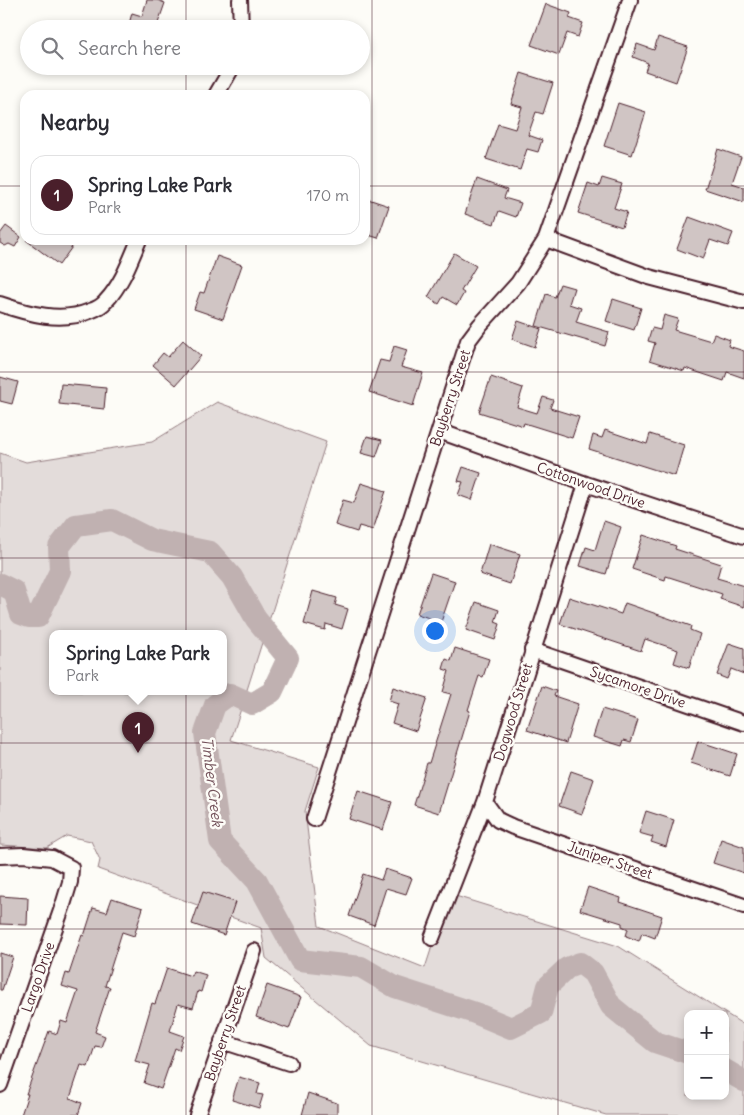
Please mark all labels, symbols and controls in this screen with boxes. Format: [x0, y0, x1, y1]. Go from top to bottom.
search box [20, 20, 370, 75]
icon: search [38, 34, 66, 62]
text: Search here [78, 36, 181, 60]
text: Nearby [40, 109, 110, 136]
text: Spring Lake Park [88, 173, 232, 197]
text: 1 [54, 185, 60, 205]
text: 170 m [306, 185, 349, 205]
text: Park [88, 197, 121, 217]
street label: Bayberry Street [426, 347, 474, 449]
street label: Cottonwood Drive [534, 458, 648, 512]
your location [422, 618, 448, 644]
popup [49, 630, 227, 695]
text: Spring Lake Park [66, 641, 210, 665]
street label: Dogwood Street [490, 661, 536, 763]
street label: Sycamore Drive [588, 662, 688, 712]
text: Park [66, 665, 99, 685]
pin: 1 [122, 712, 154, 753]
water label: Timber Creek [198, 736, 228, 829]
street label: Juniper Street [565, 837, 655, 883]
street label: Largo Drive [18, 939, 58, 1015]
street label: Bayberry Street [200, 982, 250, 1083]
map controls [684, 1010, 729, 1100]
button: + [684, 1010, 729, 1055]
button: − [684, 1055, 729, 1100]

